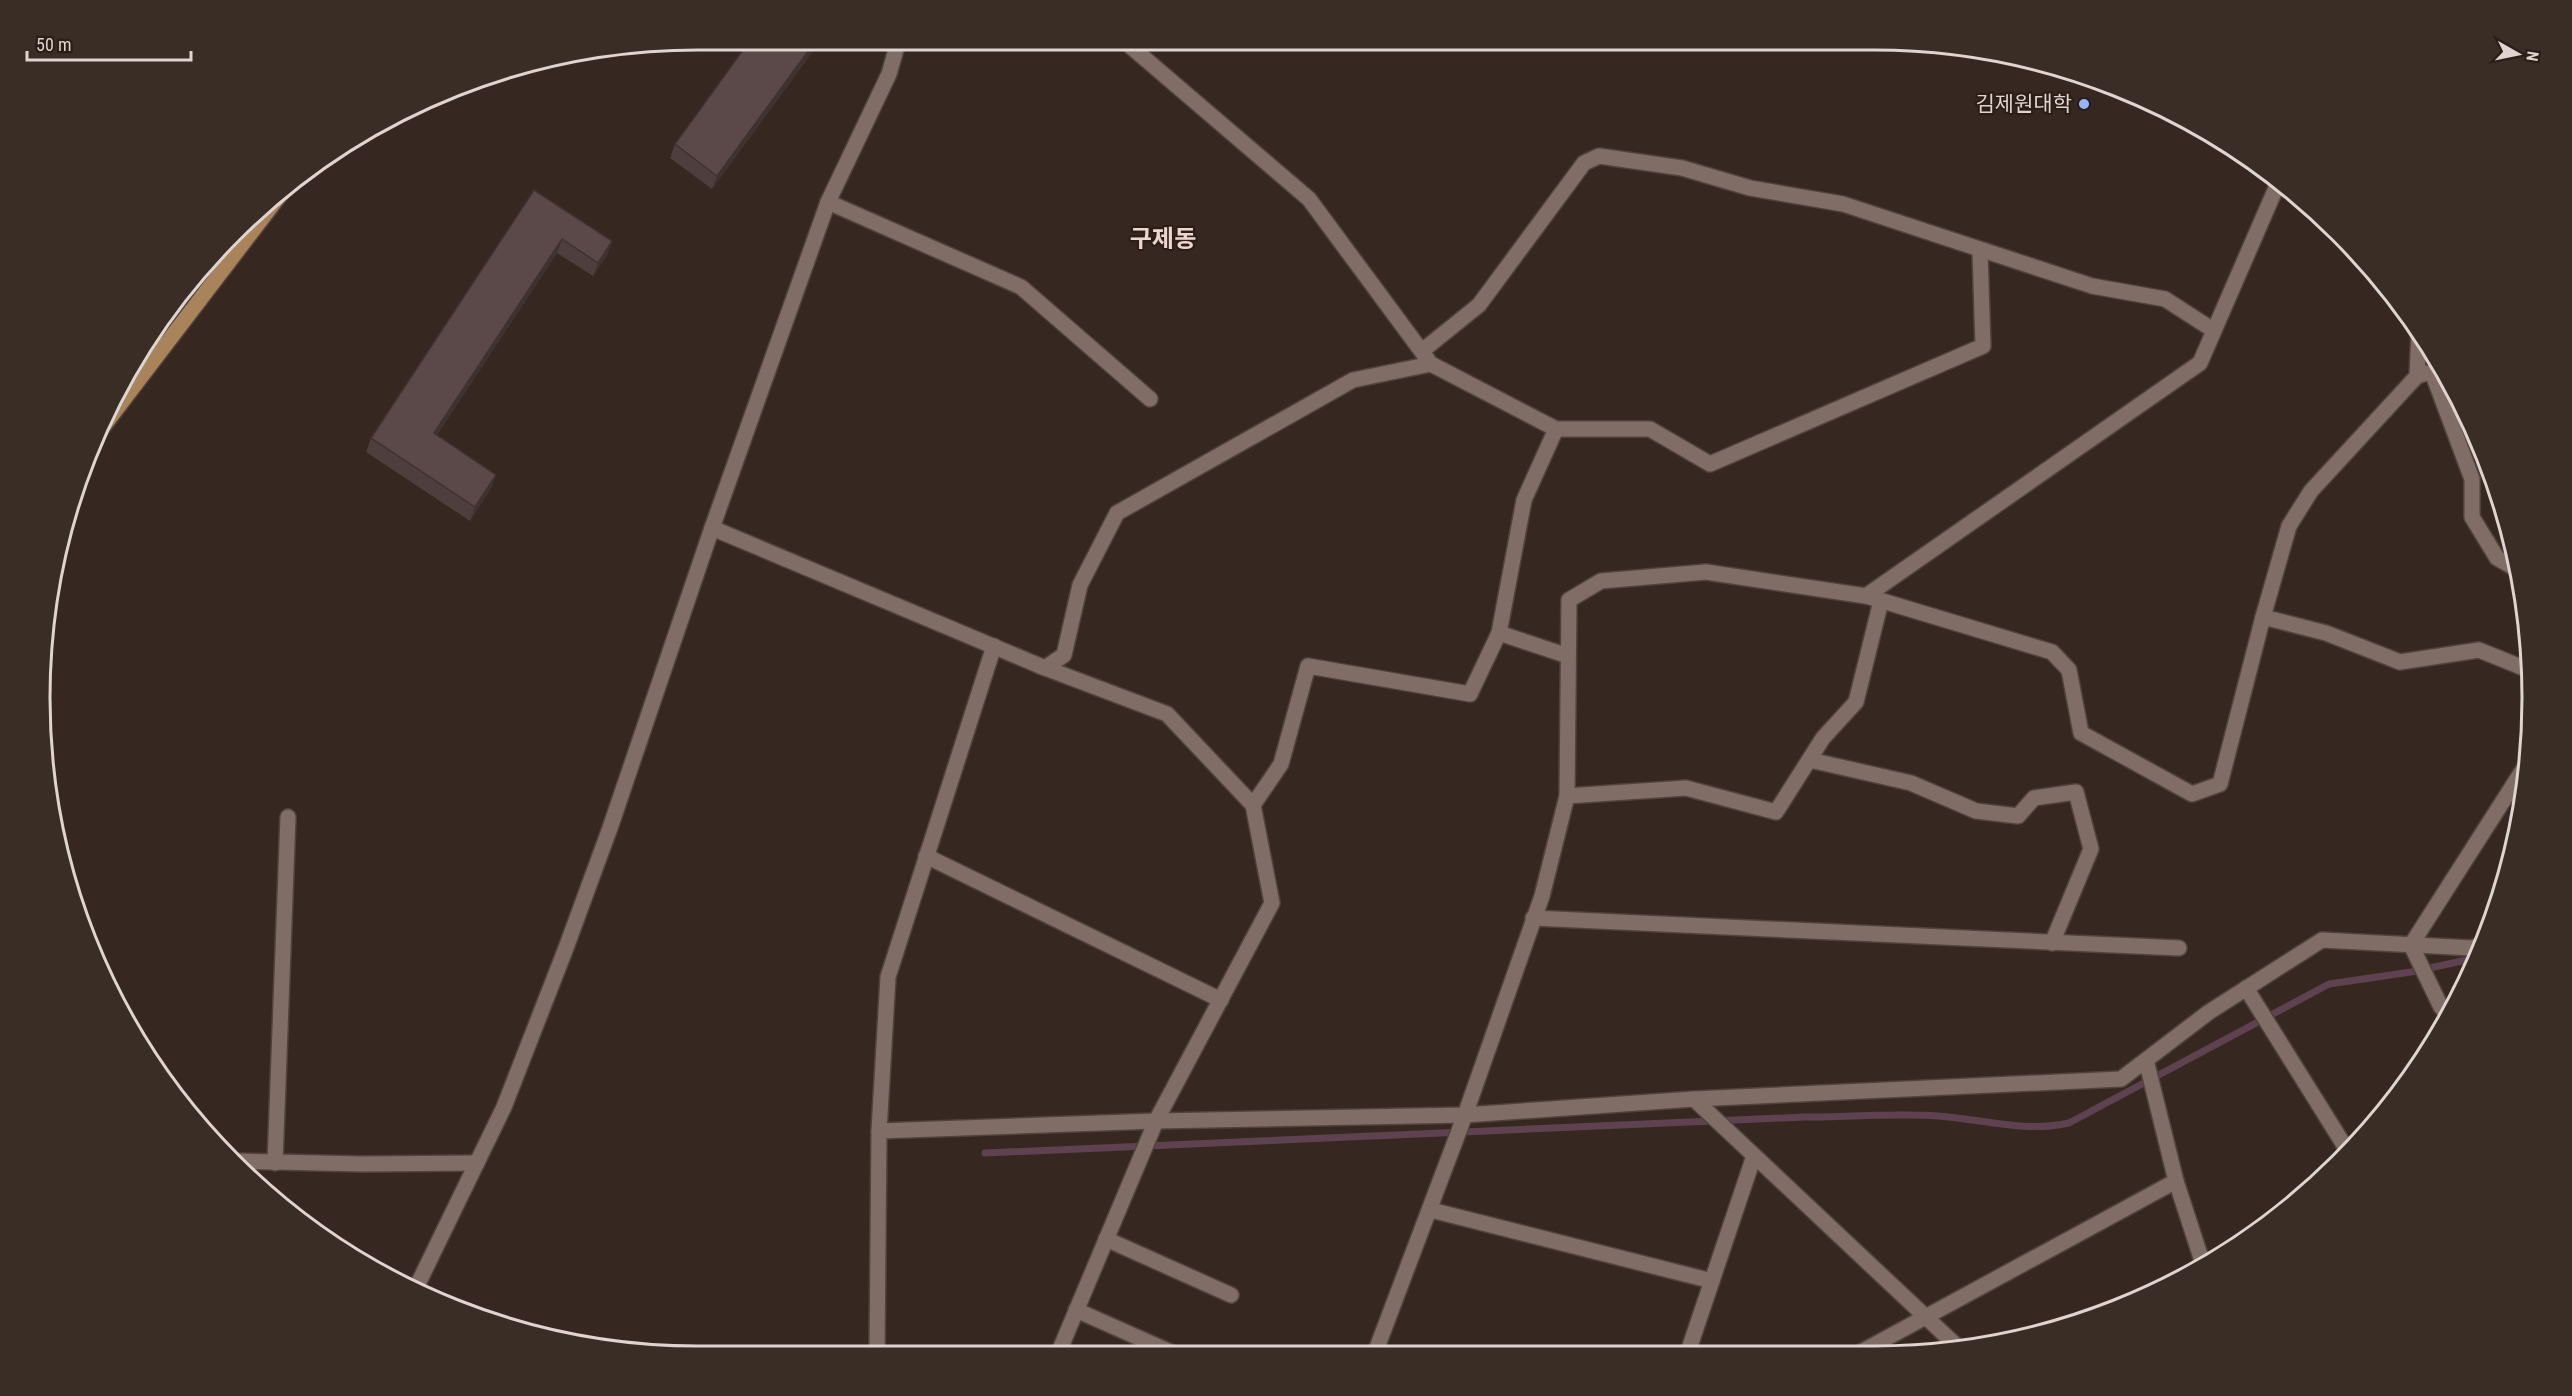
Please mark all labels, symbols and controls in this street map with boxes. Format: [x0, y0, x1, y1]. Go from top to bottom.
scale bar [27, 24, 190, 62]
north arrow [2488, 24, 2548, 84]
text: 50 m [36, 34, 71, 55]
text: N [2522, 50, 2542, 63]
place label: 김제원대학 [1975, 92, 2072, 116]
marker: 김제원대학 [2077, 97, 2091, 111]
district label: 구제동 [1130, 225, 1196, 253]

